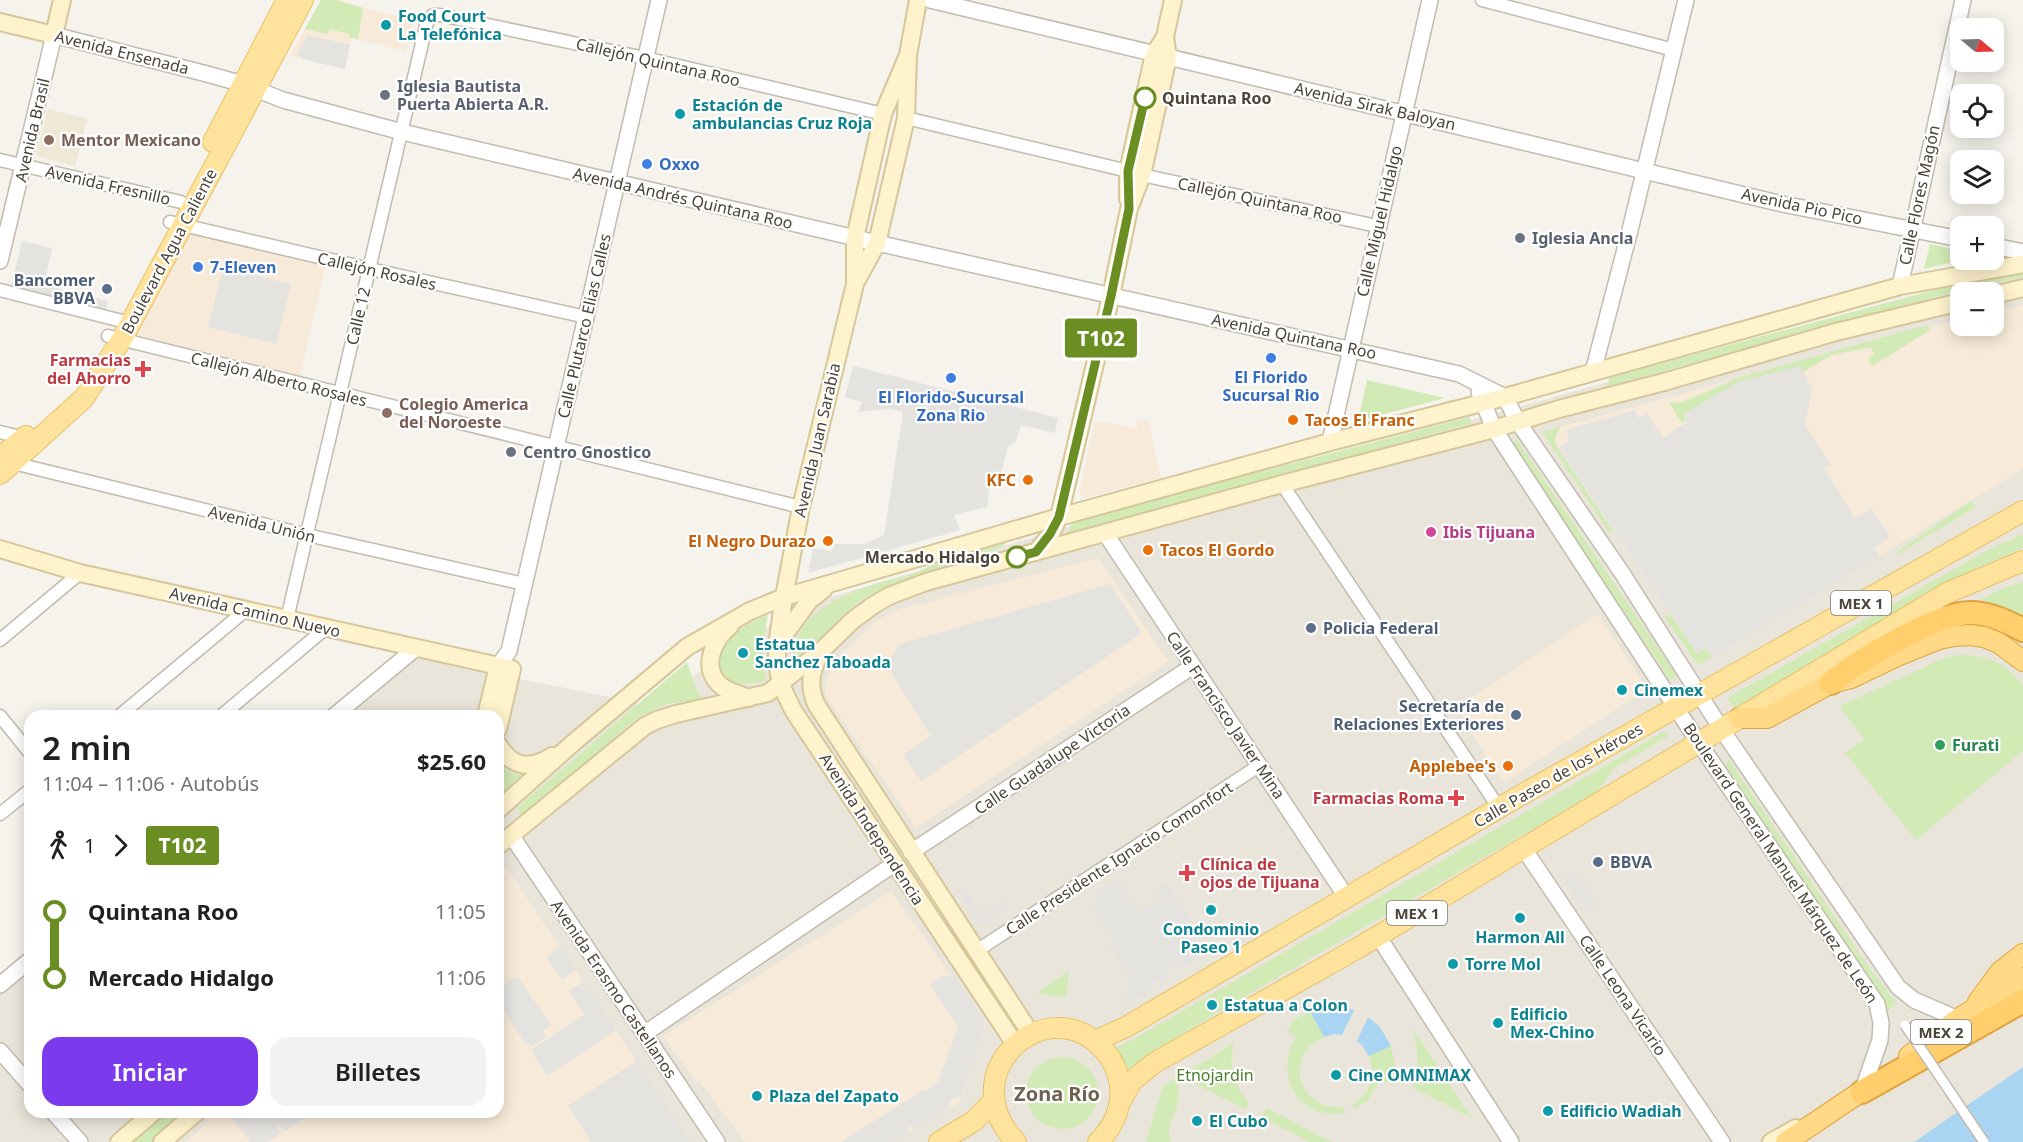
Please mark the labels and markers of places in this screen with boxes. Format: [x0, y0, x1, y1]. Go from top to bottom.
place label: Food Court La Telefónica [398, 5, 502, 45]
marker: Food Court La Telefónica [379, 18, 393, 32]
place label: Iglesia Bautista Puerta Abierta A.R. [397, 75, 549, 115]
marker: Quintana Roo [1134, 87, 1156, 109]
place label: Quintana Roo [1162, 87, 1271, 109]
marker: Iglesia Bautista Puerta Abierta A.R. [378, 88, 392, 102]
place label: Estación de ambulancias Cruz Roja [692, 94, 872, 134]
marker: Estación de ambulancias Cruz Roja [673, 107, 687, 121]
place label: Mentor Mexicano [61, 129, 201, 151]
marker: Mentor Mexicano [42, 133, 56, 147]
place label: Oxxo [659, 153, 700, 175]
marker: Oxxo [640, 157, 654, 171]
place label: Iglesia Ancla [1532, 227, 1633, 249]
marker: Iglesia Ancla [1513, 231, 1527, 245]
place label: 7-Eleven [210, 256, 276, 278]
marker: 7-Eleven [191, 260, 205, 274]
place label: Bancomer BBVA [14, 269, 96, 309]
marker: Bancomer BBVA [100, 282, 114, 296]
place label: Farmacias del Ahorro [47, 349, 131, 389]
marker: El Florido Sucursal Rio [1264, 351, 1278, 365]
marker: Farmacias del Ahorro [136, 362, 150, 376]
place label: El Florido Sucursal Rio [1223, 366, 1319, 406]
marker: El Florido-Sucursal Zona Rio [944, 371, 958, 385]
place label: El Florido-Sucursal Zona Rio [878, 386, 1024, 426]
place label: Colegio America del Noroeste [399, 393, 529, 433]
marker: Colegio America del Noroeste [380, 406, 394, 420]
place label: Tacos El Franc [1305, 409, 1415, 431]
marker: Tacos El Franc [1286, 413, 1300, 427]
place label: Centro Gnostico [523, 441, 651, 463]
marker: Centro Gnostico [504, 445, 518, 459]
place label: KFC [986, 469, 1016, 491]
marker: KFC [1021, 473, 1035, 487]
place label: Ibis Tijuana [1443, 521, 1535, 543]
marker: Ibis Tijuana [1424, 525, 1438, 539]
place label: El Negro Durazo [688, 530, 816, 552]
marker: El Negro Durazo [821, 534, 835, 548]
place label: Tacos El Gordo [1160, 539, 1274, 561]
marker: Tacos El Gordo [1141, 543, 1155, 557]
place label: Mercado Hidalgo [865, 546, 1000, 568]
marker: Mercado Hidalgo [1006, 546, 1028, 568]
place label: Policia Federal [1323, 617, 1438, 639]
marker: Policia Federal [1304, 621, 1318, 635]
place label: Estatua Sanchez Taboada [755, 633, 891, 673]
marker: Estatua Sanchez Taboada [736, 646, 750, 660]
place label: Cinemex [1634, 679, 1704, 701]
marker: Cinemex [1615, 683, 1629, 697]
place label: Secretaría de Relaciones Exteriores [1333, 695, 1504, 735]
marker: Secretaría de Relaciones Exteriores [1509, 708, 1523, 722]
place label: Furati [1952, 734, 1999, 756]
marker: Furati [1933, 738, 1947, 752]
place label: Applebee's [1410, 755, 1496, 777]
marker: Applebee's [1501, 759, 1515, 773]
place label: Farmacias Roma [1313, 787, 1444, 809]
marker: Farmacias Roma [1449, 791, 1463, 805]
place label: BBVA [1610, 851, 1653, 873]
place label: Clínica de ojos de Tijuana [1200, 853, 1320, 893]
marker: BBVA [1591, 855, 1605, 869]
marker: Clínica de ojos de Tijuana [1178, 864, 1196, 882]
marker: Condominio Paseo 1 [1204, 903, 1218, 917]
marker: Harmon All [1513, 911, 1527, 925]
place label: Condominio Paseo 1 [1163, 918, 1259, 958]
place label: Harmon All [1475, 926, 1565, 948]
place label: Torre Mol [1465, 953, 1541, 975]
marker: Torre Mol [1446, 957, 1460, 971]
place label: Estatua a Colon [1224, 994, 1348, 1016]
marker: Estatua a Colon [1205, 998, 1219, 1012]
place label: Edificio Mex-Chino [1510, 1003, 1595, 1043]
marker: Edificio Mex-Chino [1491, 1016, 1505, 1030]
place label: Cine OMNIMAX [1348, 1064, 1471, 1086]
marker: Cine OMNIMAX [1329, 1068, 1343, 1082]
place label: Plaza del Zapato [769, 1085, 899, 1107]
marker: Plaza del Zapato [750, 1089, 764, 1103]
place label: Edificio Wadiah [1560, 1100, 1682, 1122]
marker: Edificio Wadiah [1541, 1104, 1555, 1118]
place label: El Cubo [1209, 1110, 1268, 1132]
marker: El Cubo [1190, 1114, 1204, 1128]

